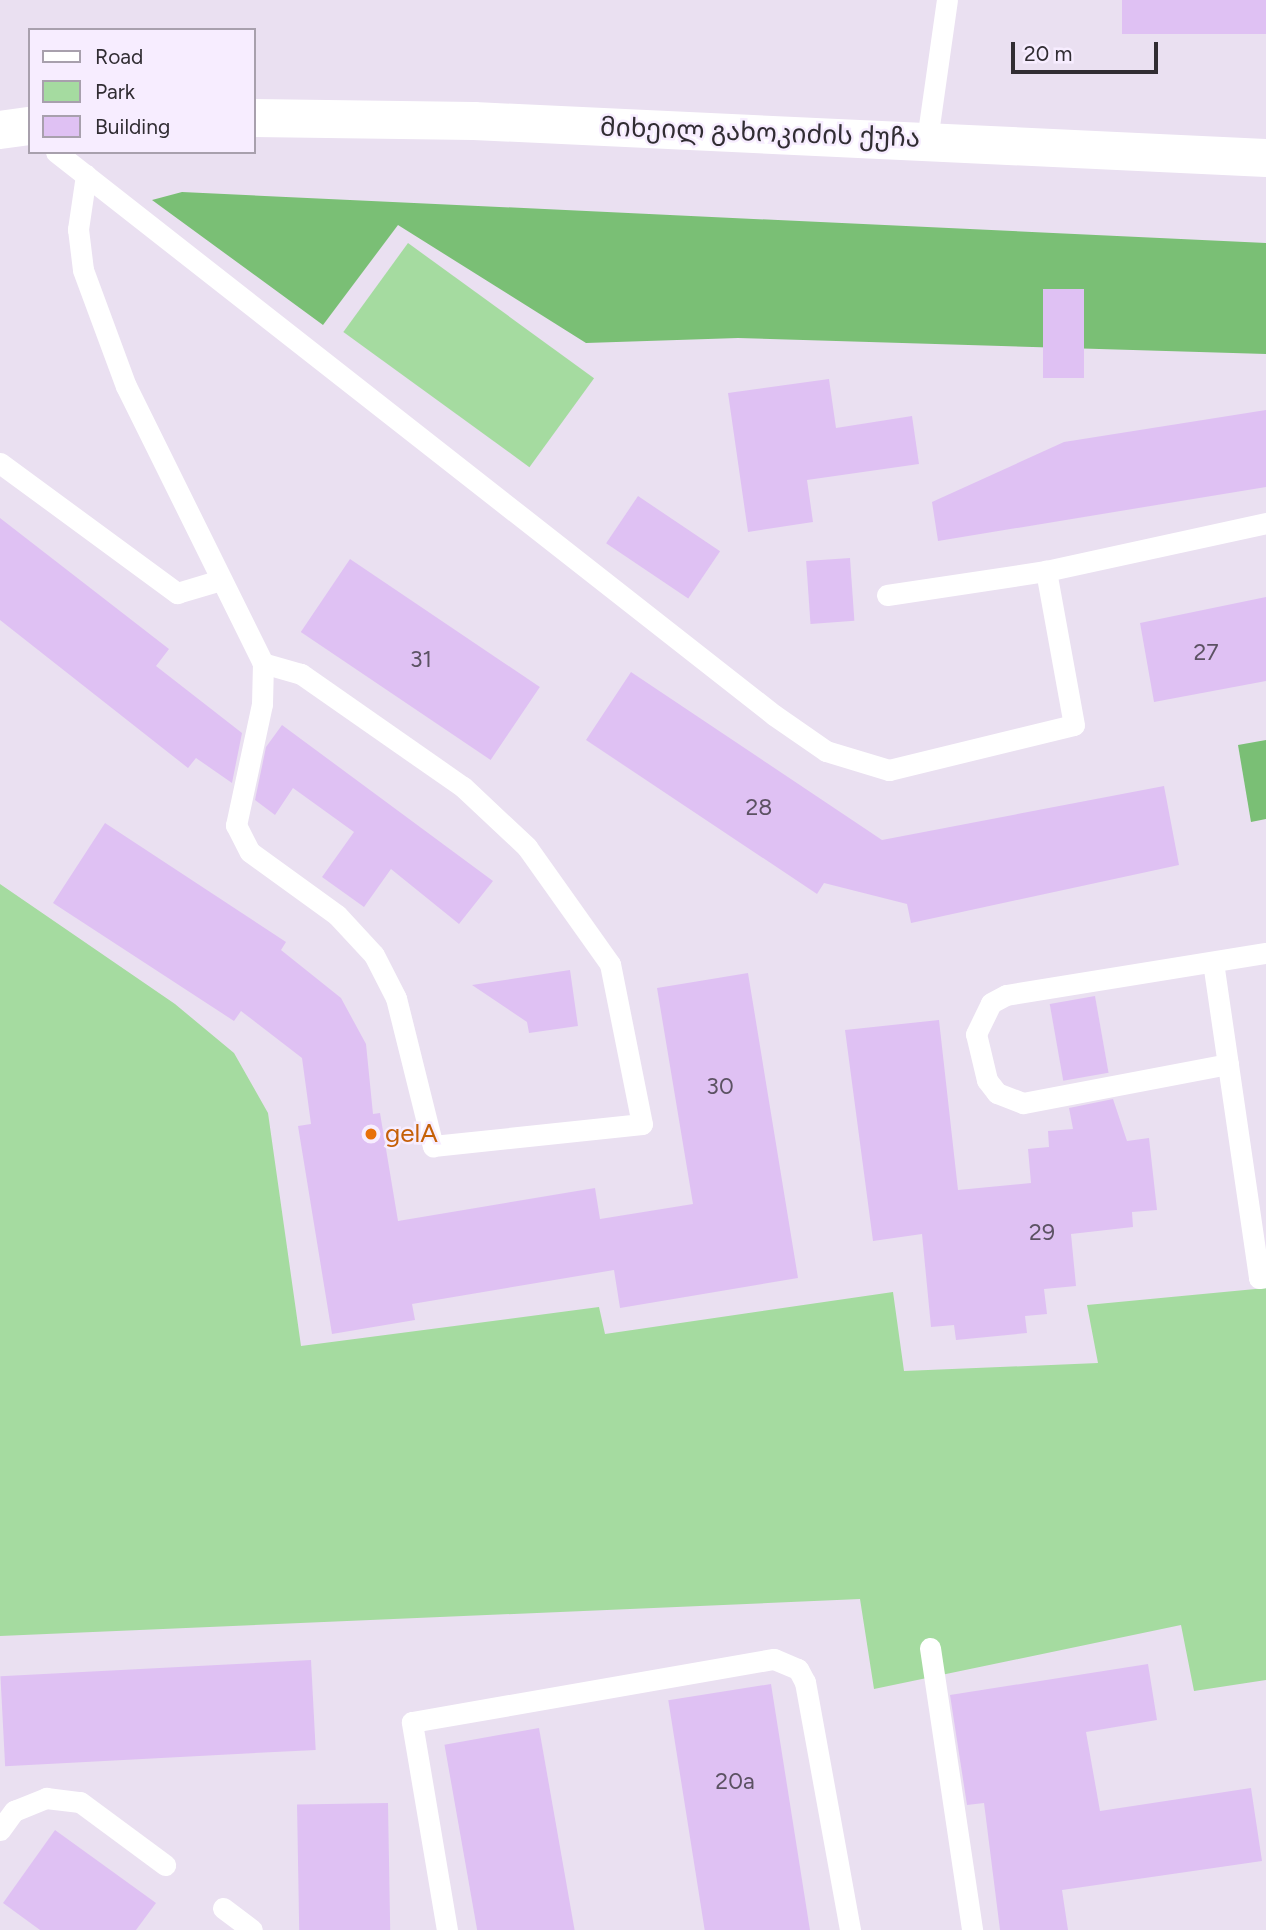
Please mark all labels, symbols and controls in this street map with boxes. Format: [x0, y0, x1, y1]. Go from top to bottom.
legend [28, 28, 256, 154]
scale bar [1014, 28, 1161, 72]
text: 20 m [1024, 41, 1072, 66]
text: Road [95, 44, 143, 69]
text: Park [95, 79, 135, 104]
street label: მიხეილ გახოკიძის ქუჩა [599, 112, 921, 154]
text: Building [95, 114, 170, 139]
house number: 27 [1193, 638, 1219, 666]
house number: 31 [410, 645, 432, 673]
house number: 28 [746, 793, 772, 821]
house number: 30 [706, 1072, 734, 1100]
place label: gelA [385, 1118, 438, 1150]
marker: gelA [363, 1126, 379, 1142]
house number: 29 [1029, 1218, 1055, 1246]
house number: 20a [715, 1767, 755, 1795]

